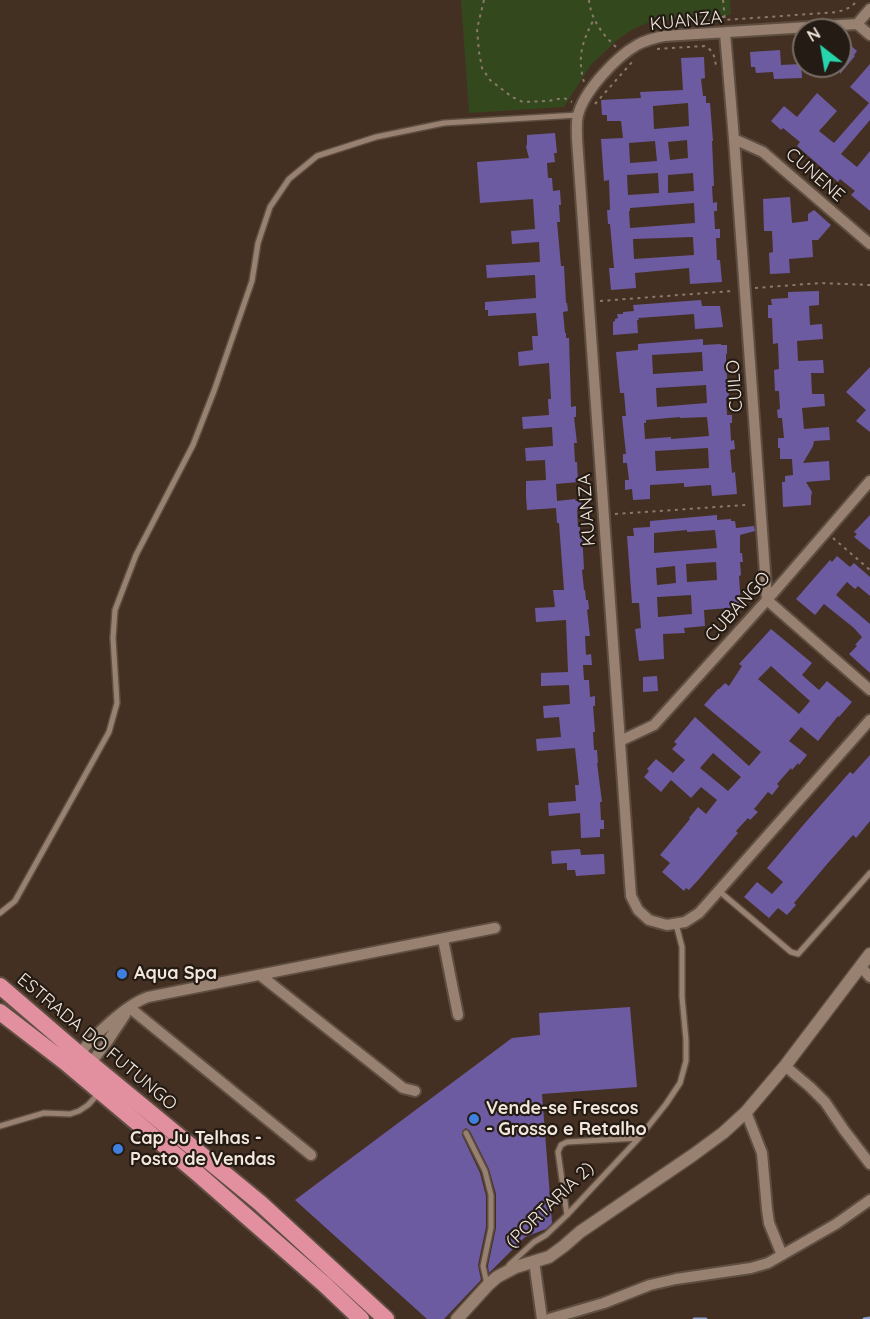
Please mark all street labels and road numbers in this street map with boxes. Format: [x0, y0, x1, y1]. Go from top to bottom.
street label: KUANZA [649, 6, 723, 36]
street label: CUNENE [781, 143, 849, 207]
street label: CUILO [722, 359, 748, 413]
street label: KUANZA [574, 473, 600, 547]
street label: CUBANGO [701, 567, 775, 647]
street label: ESTRADA DO FUTUNGO [13, 969, 181, 1115]
street label: (PORTARIA 2) [501, 1157, 599, 1253]

